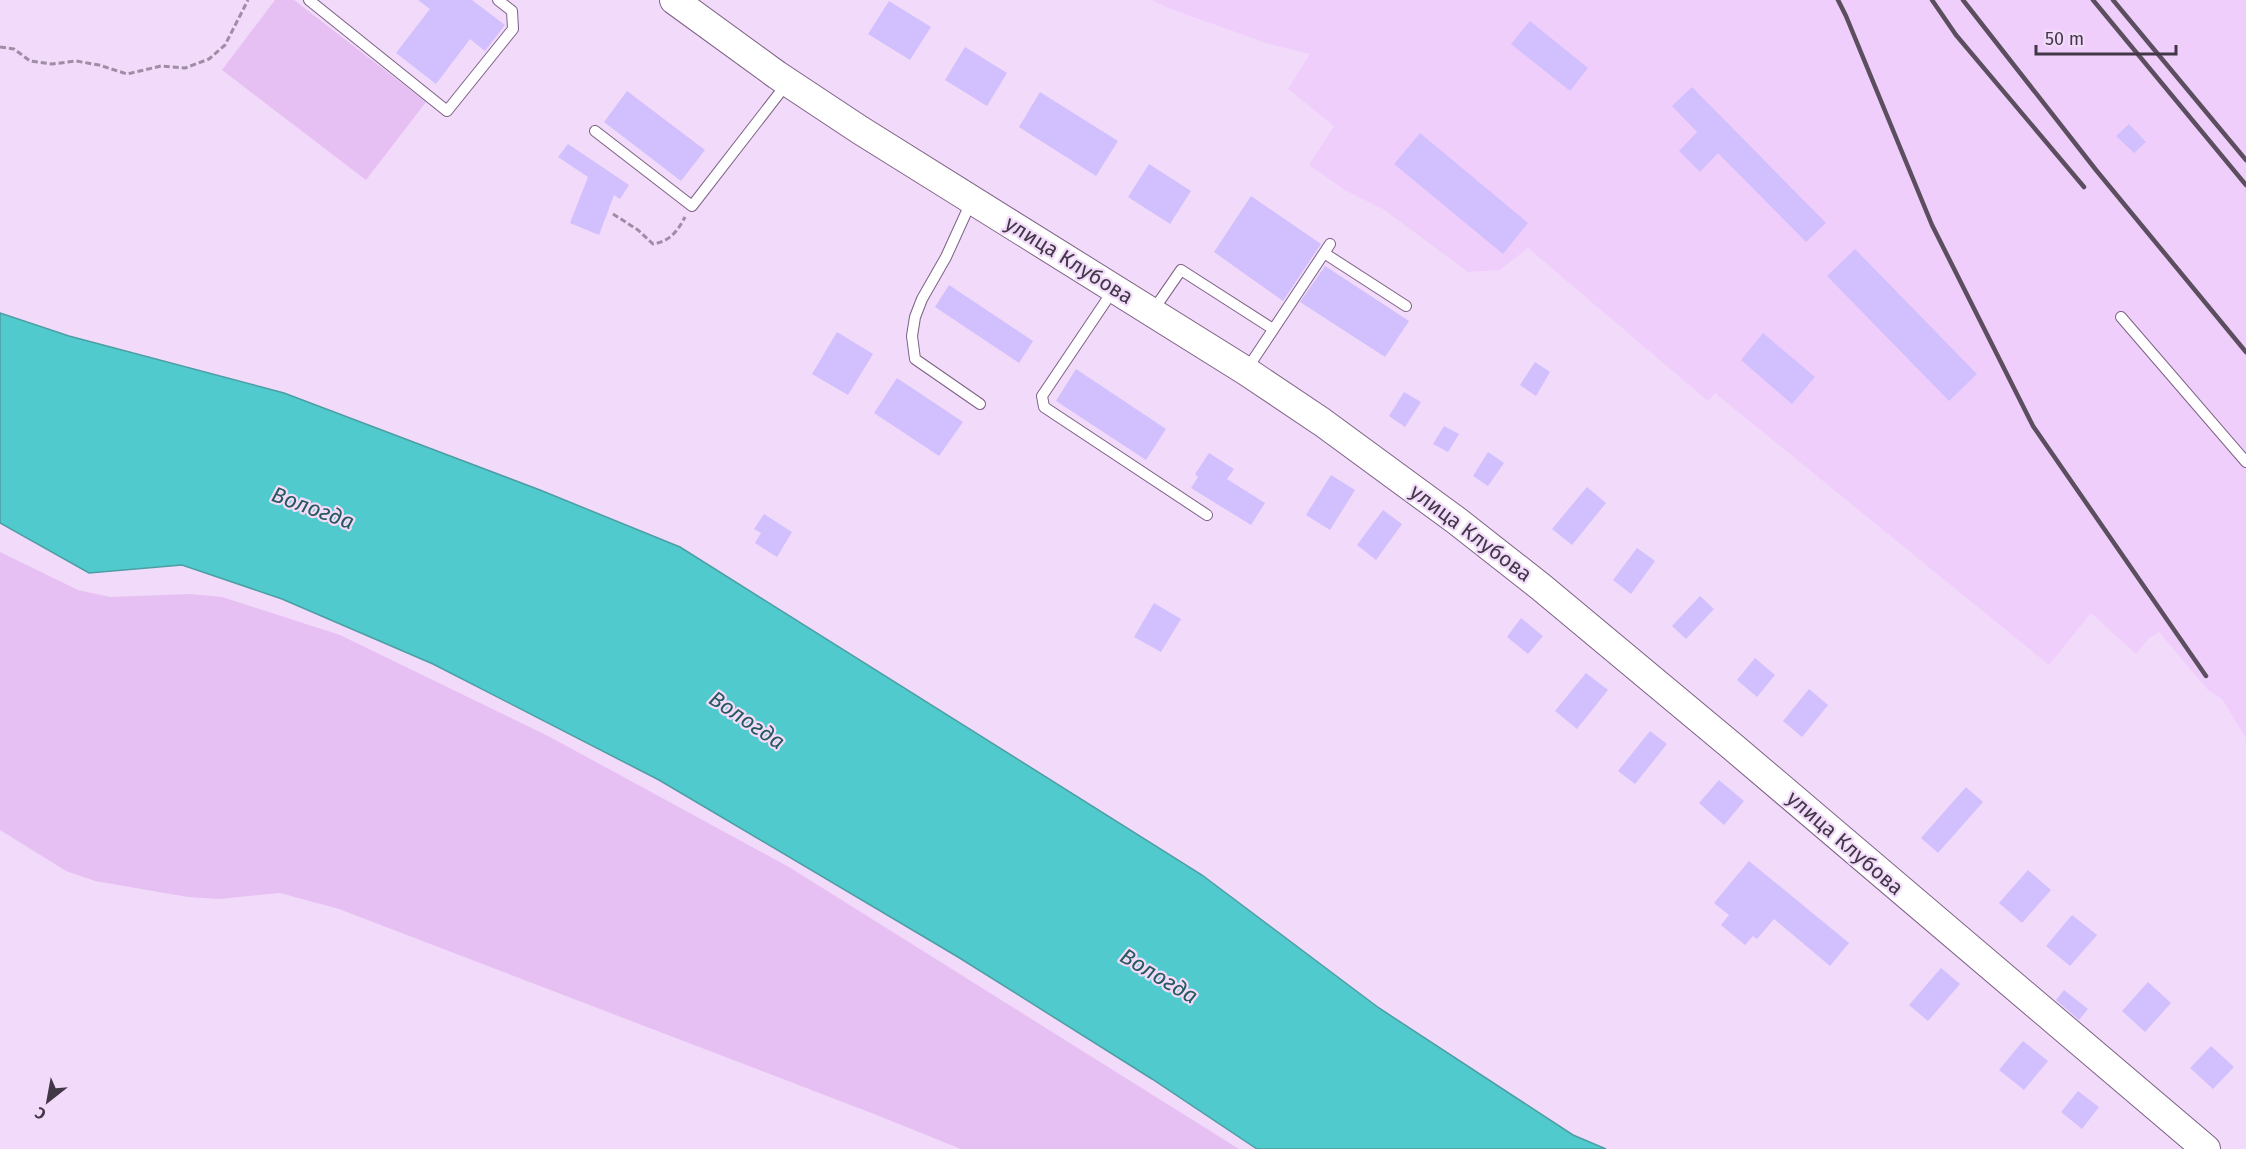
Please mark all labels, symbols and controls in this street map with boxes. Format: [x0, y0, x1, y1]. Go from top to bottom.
scale bar [2036, 18, 2176, 56]
text: 50 m [2045, 28, 2084, 50]
street label: улица Клубова [1000, 210, 1138, 310]
street label: улица Клубова [1405, 479, 1537, 587]
water label: Вологда [268, 481, 358, 535]
water label: Вологда [704, 685, 790, 755]
street label: улица Клубова [1781, 785, 1909, 901]
water label: Вологда [1115, 942, 1203, 1010]
north arrow [18, 1071, 78, 1131]
text: С [31, 1103, 49, 1124]

